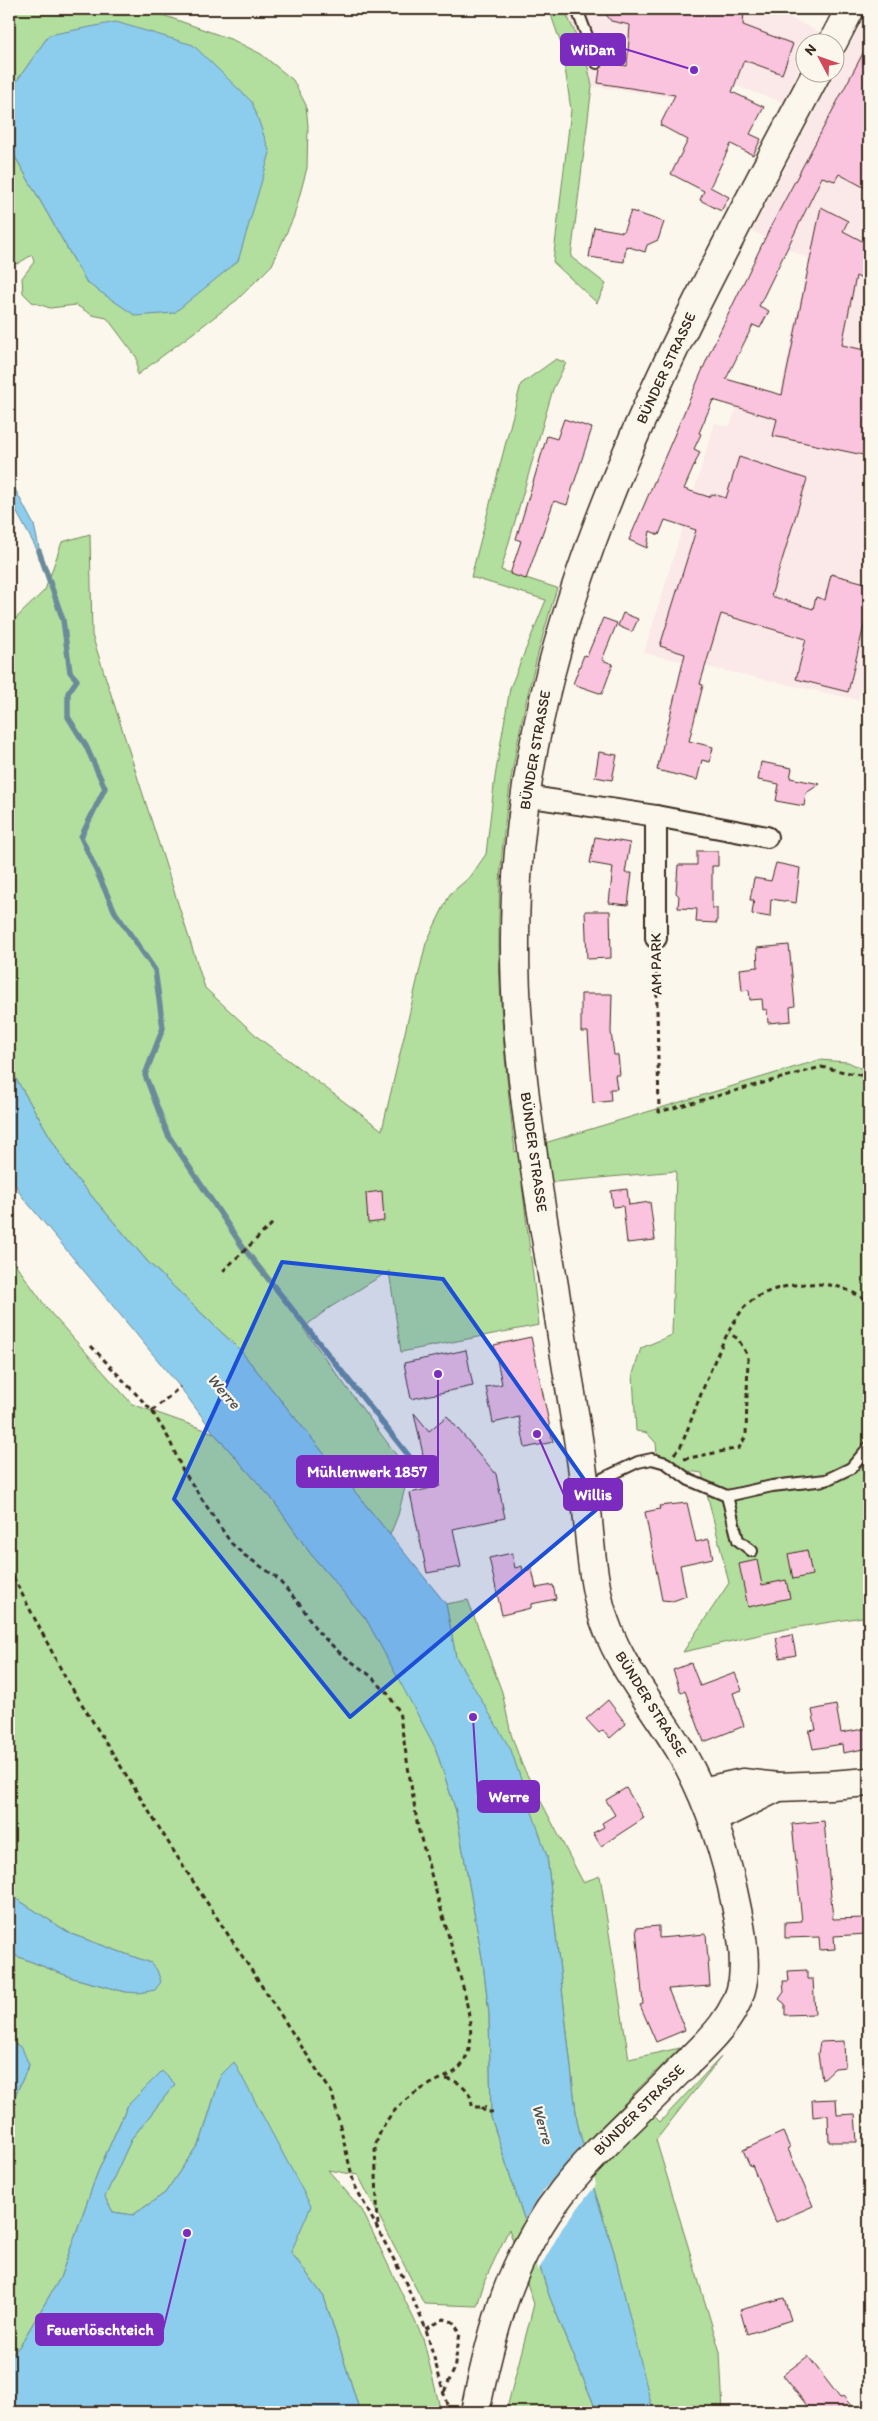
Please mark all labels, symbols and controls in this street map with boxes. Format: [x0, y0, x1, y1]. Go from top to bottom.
north arrow [796, 32, 846, 82]
callout: WiDan [561, 34, 625, 65]
text: WiDan [571, 40, 616, 59]
text: N [801, 41, 820, 59]
street label: BÜNDER STRASSE [632, 309, 700, 427]
street label: BÜNDER STRASSE [516, 689, 554, 811]
street label: AM PARK [646, 933, 666, 995]
street label: BÜNDER STRASSE [517, 1091, 551, 1213]
water label: Werre [203, 1369, 245, 1414]
callout: Mühlenwerk 1857 [297, 1456, 438, 1487]
text: Mühlenwerk 1857 [307, 1462, 427, 1481]
callout: Willis [564, 1479, 622, 1510]
text: Willis [574, 1485, 612, 1504]
street label: BÜNDER STRASSE [611, 1648, 691, 1760]
callout: Werre [478, 1781, 539, 1812]
text: Werre [489, 1787, 530, 1806]
street label: BÜNDER STRASSE [590, 2061, 688, 2159]
water label: Werre [528, 2102, 558, 2148]
callout: Feuerlöschteich [36, 2314, 163, 2345]
text: Feuerlöschteich [46, 2320, 154, 2339]

